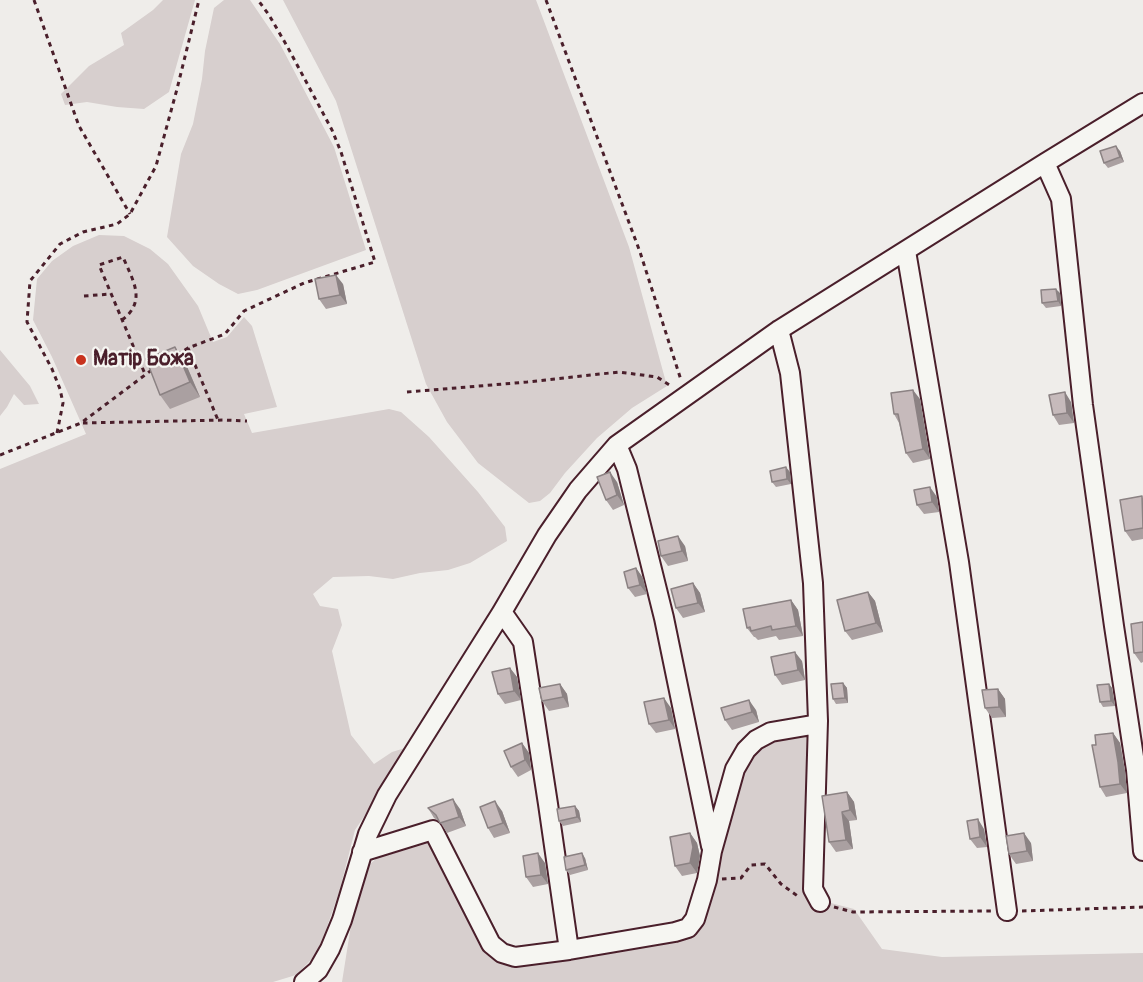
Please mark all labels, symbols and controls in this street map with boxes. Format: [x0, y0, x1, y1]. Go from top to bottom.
place label: Матір Божа [93, 347, 194, 373]
marker: Матір Божа [74, 353, 88, 367]

